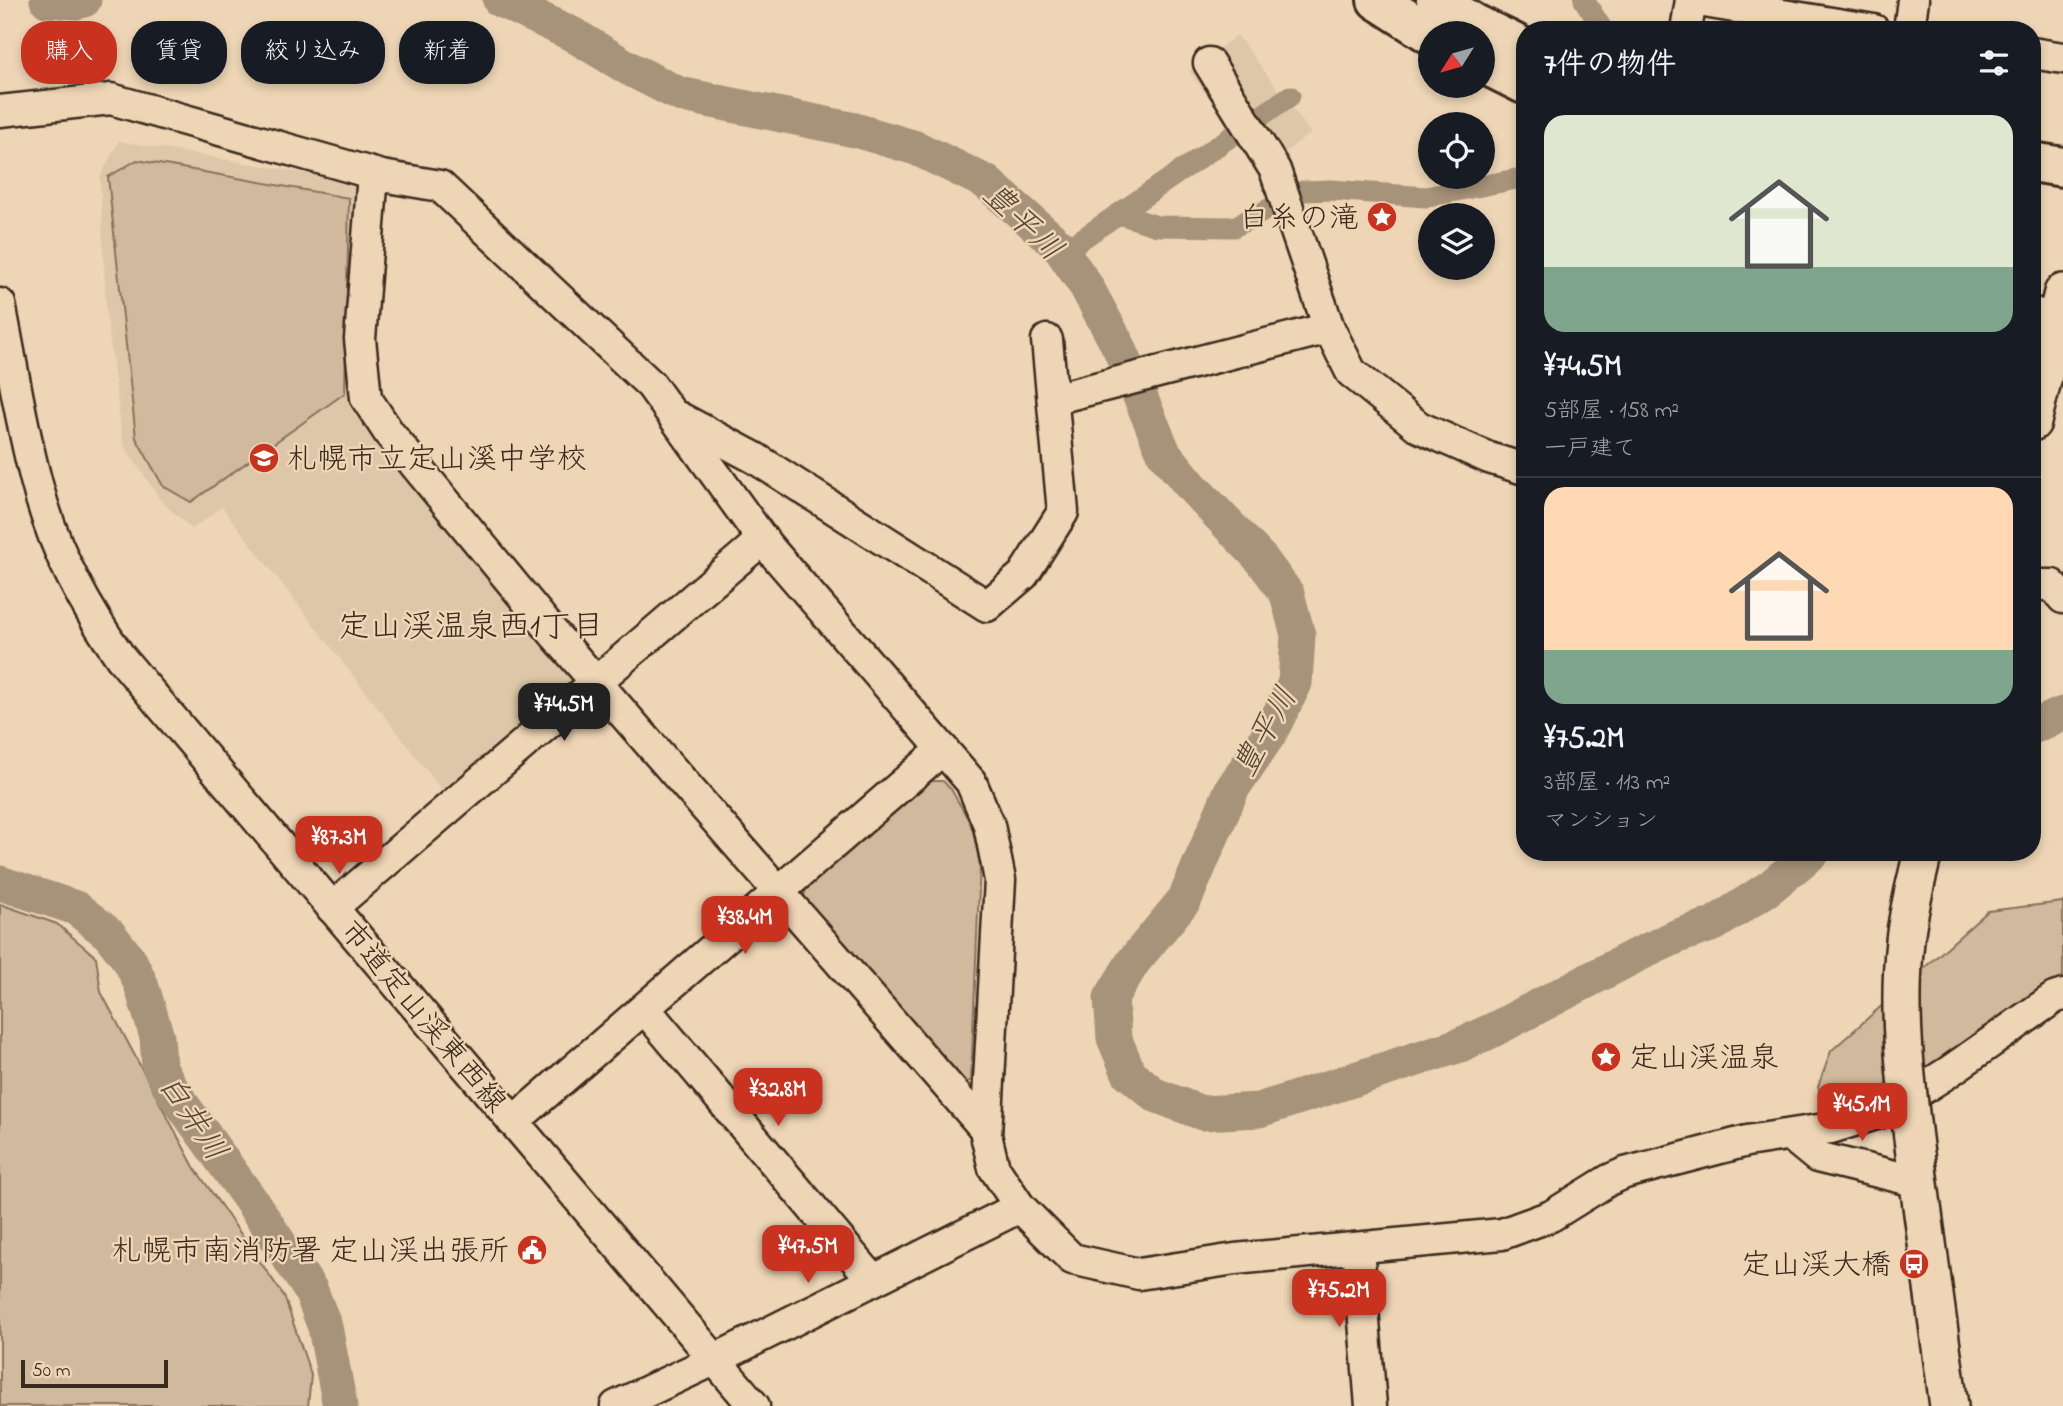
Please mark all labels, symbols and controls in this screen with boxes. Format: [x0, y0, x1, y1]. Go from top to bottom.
chip: 購入 [21, 21, 117, 84]
chip: 賃貸 [131, 21, 227, 84]
chip: 絞り込み [241, 21, 385, 84]
chip: 新着 [399, 21, 495, 84]
north arrow [1418, 21, 1494, 98]
map controls [1418, 21, 1495, 280]
text: 7件の物件 [1544, 44, 1676, 88]
icon: filters [1975, 44, 2013, 82]
button: locate [1418, 112, 1495, 189]
icon: home [1716, 161, 1842, 287]
water label: 豊平川 [971, 173, 1072, 274]
place label: 白糸の滝 [1239, 198, 1359, 242]
place icon: 白糸の滝 [1365, 200, 1399, 234]
button: layers [1418, 203, 1495, 280]
text: ¥74.5M [1544, 346, 1622, 390]
text: 5部屋 · 158 m² [1544, 395, 1679, 428]
text: 一戸建て [1544, 433, 1636, 466]
place label: 札幌市立定山溪中学校 [287, 439, 587, 483]
school or university icon: 札幌市立定山溪中学校 [247, 441, 281, 475]
icon: home [1716, 533, 1842, 659]
district label: 定山渓温泉西1丁目 [338, 605, 604, 652]
water label: 豊平川 [1223, 679, 1311, 786]
pin: ¥74.5M [507, 684, 621, 743]
text: ¥74.5M [534, 689, 594, 722]
text: ¥75.2M [1544, 718, 1624, 762]
text: 3部屋 · 113 m² [1544, 767, 1670, 800]
text: マンション [1544, 805, 1658, 838]
pin: ¥87.3M [282, 816, 396, 876]
text: ¥87.3M [311, 822, 367, 855]
pin: ¥38.4M [688, 897, 802, 956]
text: ¥38.4M [717, 902, 773, 935]
street label: 市道定山渓東西線 [328, 912, 516, 1124]
place label: 定山渓温泉 [1629, 1038, 1779, 1082]
place icon: 定山渓温泉 [1589, 1040, 1623, 1074]
water label: 白井川 [145, 1066, 237, 1172]
pin: ¥32.8M [721, 1068, 835, 1128]
text: ¥32.8M [749, 1074, 807, 1107]
pin: ¥45.1M [1805, 1084, 1919, 1143]
text: ¥45.1M [1833, 1089, 1891, 1122]
pin: ¥47.5M [751, 1226, 865, 1285]
place label: 札幌市南消防署 定山渓出張所 [112, 1231, 509, 1275]
text: ¥47.5M [778, 1231, 838, 1264]
public building icon: 札幌市南消防署 定山渓出張所 [515, 1233, 549, 1267]
place label: 定山渓大橋 [1741, 1245, 1891, 1289]
bus stop icon: 定山渓大橋 [1897, 1247, 1931, 1281]
pin: ¥75.2M [1282, 1270, 1396, 1329]
text: ¥75.2M [1308, 1275, 1370, 1308]
scale bar [21, 1357, 168, 1389]
text: 50 m [32, 1358, 71, 1385]

